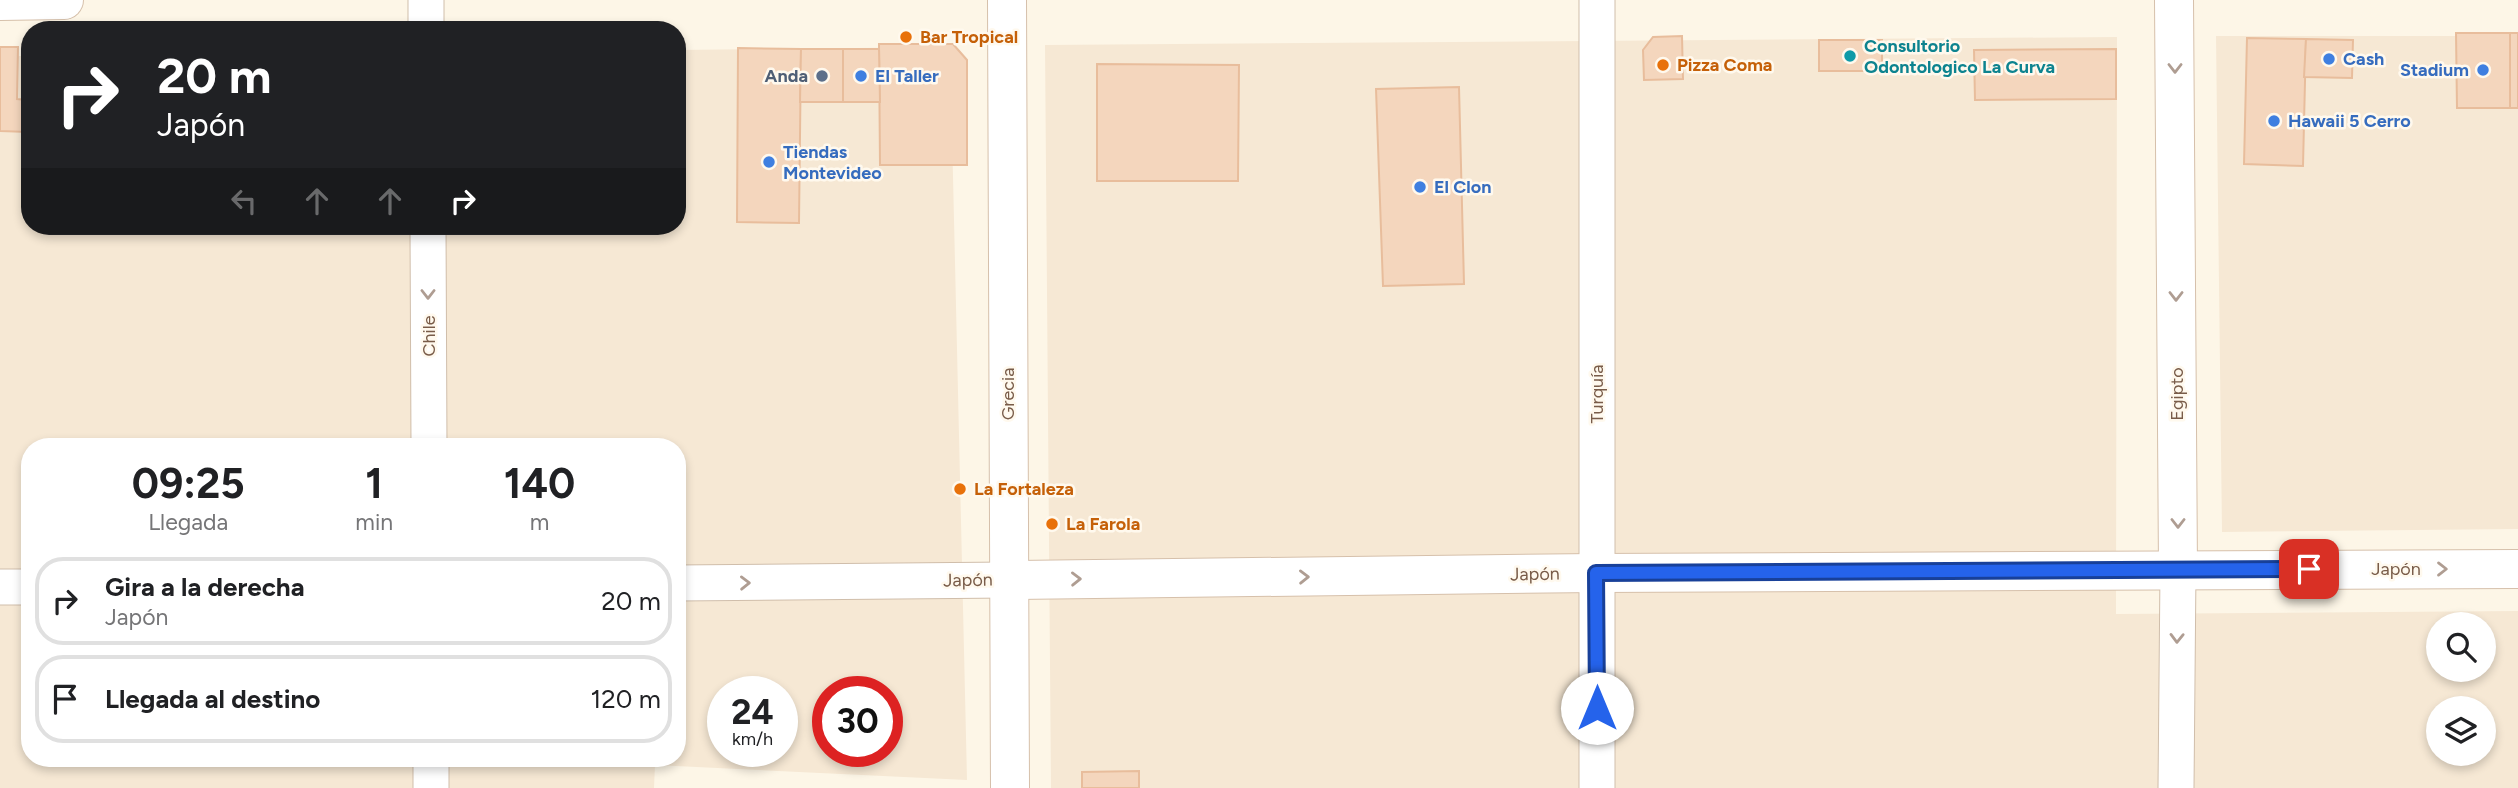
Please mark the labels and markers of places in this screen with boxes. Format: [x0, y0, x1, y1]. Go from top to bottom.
place label: Bar Tropical [920, 26, 1018, 48]
marker: Bar Tropical [898, 29, 914, 45]
place label: Consultorio Odontologico La Curva [1864, 35, 2055, 78]
marker: Consultorio Odontologico La Curva [1842, 48, 1858, 64]
place label: Cash [2343, 48, 2384, 70]
marker: Cash [2321, 51, 2337, 67]
place label: Pizza Coma [1677, 54, 1772, 76]
marker: Pizza Coma [1655, 57, 1671, 73]
place label: Stadium [2400, 59, 2469, 81]
marker: Stadium [2475, 62, 2491, 78]
place label: Anda [765, 65, 808, 87]
place label: El Taller [875, 65, 939, 87]
marker: Anda [814, 68, 830, 84]
marker: El Taller [853, 68, 869, 84]
place label: Hawaii 5 Cerro [2288, 110, 2411, 132]
marker: Hawaii 5 Cerro [2266, 113, 2282, 129]
place label: Tiendas Montevideo [783, 141, 882, 184]
marker: Tiendas Montevideo [761, 154, 777, 170]
place label: El Clon [1434, 176, 1491, 198]
marker: El Clon [1412, 179, 1428, 195]
place label: La Fortaleza [974, 478, 1074, 500]
marker: La Fortaleza [952, 481, 968, 497]
place label: La Farola [1066, 513, 1140, 535]
marker: La Farola [1044, 516, 1060, 532]
pin [2279, 539, 2339, 599]

